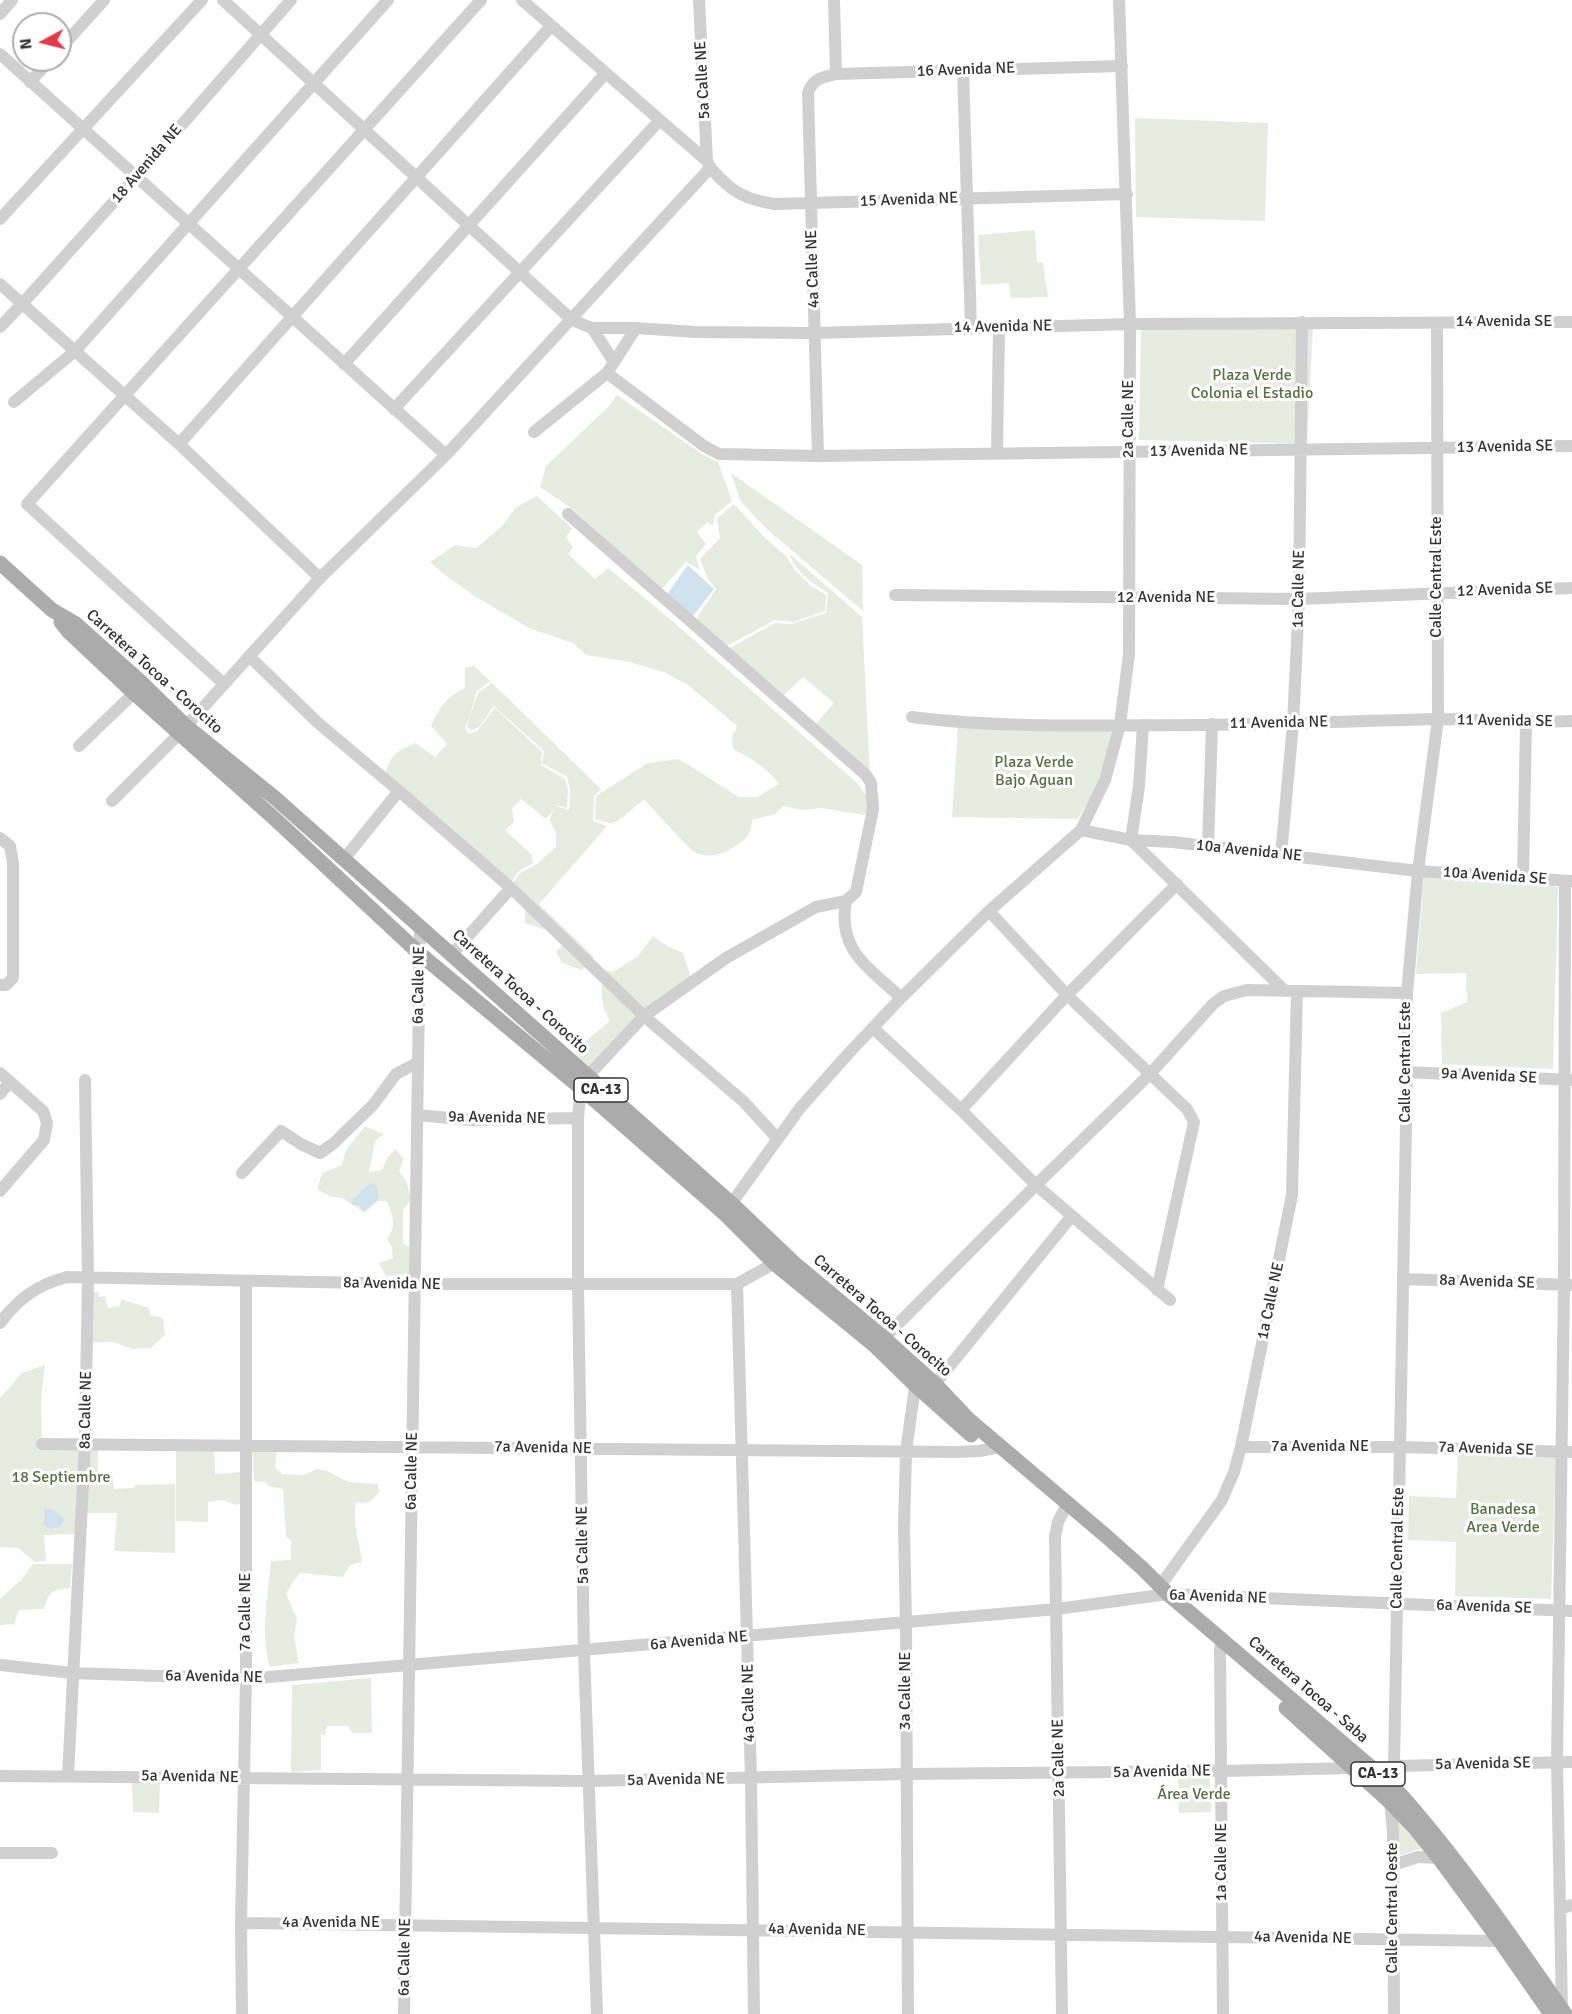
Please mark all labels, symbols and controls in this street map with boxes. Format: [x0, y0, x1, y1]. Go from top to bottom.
north arrow [12, 12, 72, 72]
text: N [16, 37, 37, 51]
street label: 5a Calle NE [691, 40, 715, 120]
street label: 16 Avenida NE [916, 59, 1016, 81]
street label: 18 Avenida NE [107, 121, 187, 207]
street label: 15 Avenida NE [859, 189, 959, 211]
street label: 4a Calle NE [802, 229, 824, 309]
street label: 14 Avenida SE [1456, 312, 1552, 332]
street label: 14 Avenida NE [954, 317, 1052, 337]
park label: Plaza Verde Colonia el Estadio [1191, 366, 1313, 404]
street label: 2a Calle NE [1119, 380, 1139, 458]
street label: 13 Avenida SE [1457, 437, 1553, 457]
street label: 13 Avenida NE [1150, 441, 1248, 461]
street label: Calle Central Este [1427, 516, 1447, 638]
street label: 1a Calle NE [1289, 550, 1309, 628]
street label: 12 Avenida SE [1456, 579, 1554, 601]
street label: 12 Avenida NE [1117, 588, 1215, 608]
street label: Carretera Tocoa - Corocito [82, 606, 226, 738]
street label: 11 Avenida SE [1457, 711, 1553, 731]
street label: 11 Avenida NE [1230, 713, 1328, 733]
park label: Plaza Verde Bajo Aguan [994, 753, 1074, 791]
street label: 10a Avenida NE [1195, 836, 1303, 866]
street label: 10a Avenida SE [1442, 863, 1548, 889]
street label: Carretera Tocoa - Corocito [448, 926, 592, 1058]
street label: 6a Calle NE [409, 946, 429, 1024]
street label: Calle Central Este [1396, 1001, 1416, 1123]
street label: 9a Avenida SE [1441, 1064, 1537, 1088]
road number: CA-13 [574, 1078, 628, 1102]
street label: 9a Avenida NE [448, 1108, 546, 1128]
street label: Carretera Tocoa - Corocito [809, 1251, 955, 1381]
street label: 1a Calle NE [1253, 1261, 1289, 1341]
street label: 8a Avenida SE [1439, 1271, 1535, 1293]
street label: 8a Avenida NE [343, 1274, 441, 1294]
street label: 8a Calle NE [76, 1371, 96, 1449]
street label: 6a Calle NE [402, 1432, 422, 1510]
street label: 7a Avenida NE [1271, 1437, 1369, 1457]
street label: 7a Avenida NE [494, 1438, 592, 1458]
street label: 7a Avenida SE [1438, 1438, 1534, 1460]
park label: 18 Septiembre [11, 1468, 111, 1488]
street label: Calle Central Este [1387, 1487, 1409, 1609]
park label: Banadesa Area Verde [1466, 1500, 1540, 1538]
street label: 5a Calle NE [573, 1506, 593, 1584]
street label: 7a Calle NE [236, 1573, 256, 1651]
street label: 6a Avenida NE [1169, 1586, 1267, 1608]
street label: 6a Avenida SE [1436, 1596, 1532, 1618]
street label: 6a Avenida NE [649, 1627, 749, 1655]
street label: Carretera Tocoa - Saba [1244, 1633, 1372, 1747]
street label: 3a Calle NE [896, 1652, 916, 1730]
street label: 4a Calle NE [739, 1664, 759, 1742]
street label: 6a Avenida NE [165, 1667, 263, 1687]
street label: 2a Calle NE [1049, 1719, 1069, 1797]
street label: 5a Avenida SE [1435, 1754, 1531, 1774]
street label: 5a Avenida NE [1113, 1762, 1211, 1782]
road number: CA-13 [1351, 1762, 1405, 1786]
street label: 5a Avenida NE [141, 1767, 239, 1787]
street label: 5a Avenida NE [627, 1770, 725, 1790]
park label: Área Verde [1157, 1785, 1231, 1805]
street label: 1a Calle NE [1212, 1823, 1232, 1901]
street label: Calle Central Oeste [1383, 1842, 1403, 1974]
street label: 4a Avenida NE [282, 1913, 380, 1933]
street label: 6a Calle NE [395, 1918, 415, 1996]
street label: 4a Avenida NE [768, 1920, 866, 1940]
street label: 4a Avenida NE [1254, 1928, 1352, 1948]

